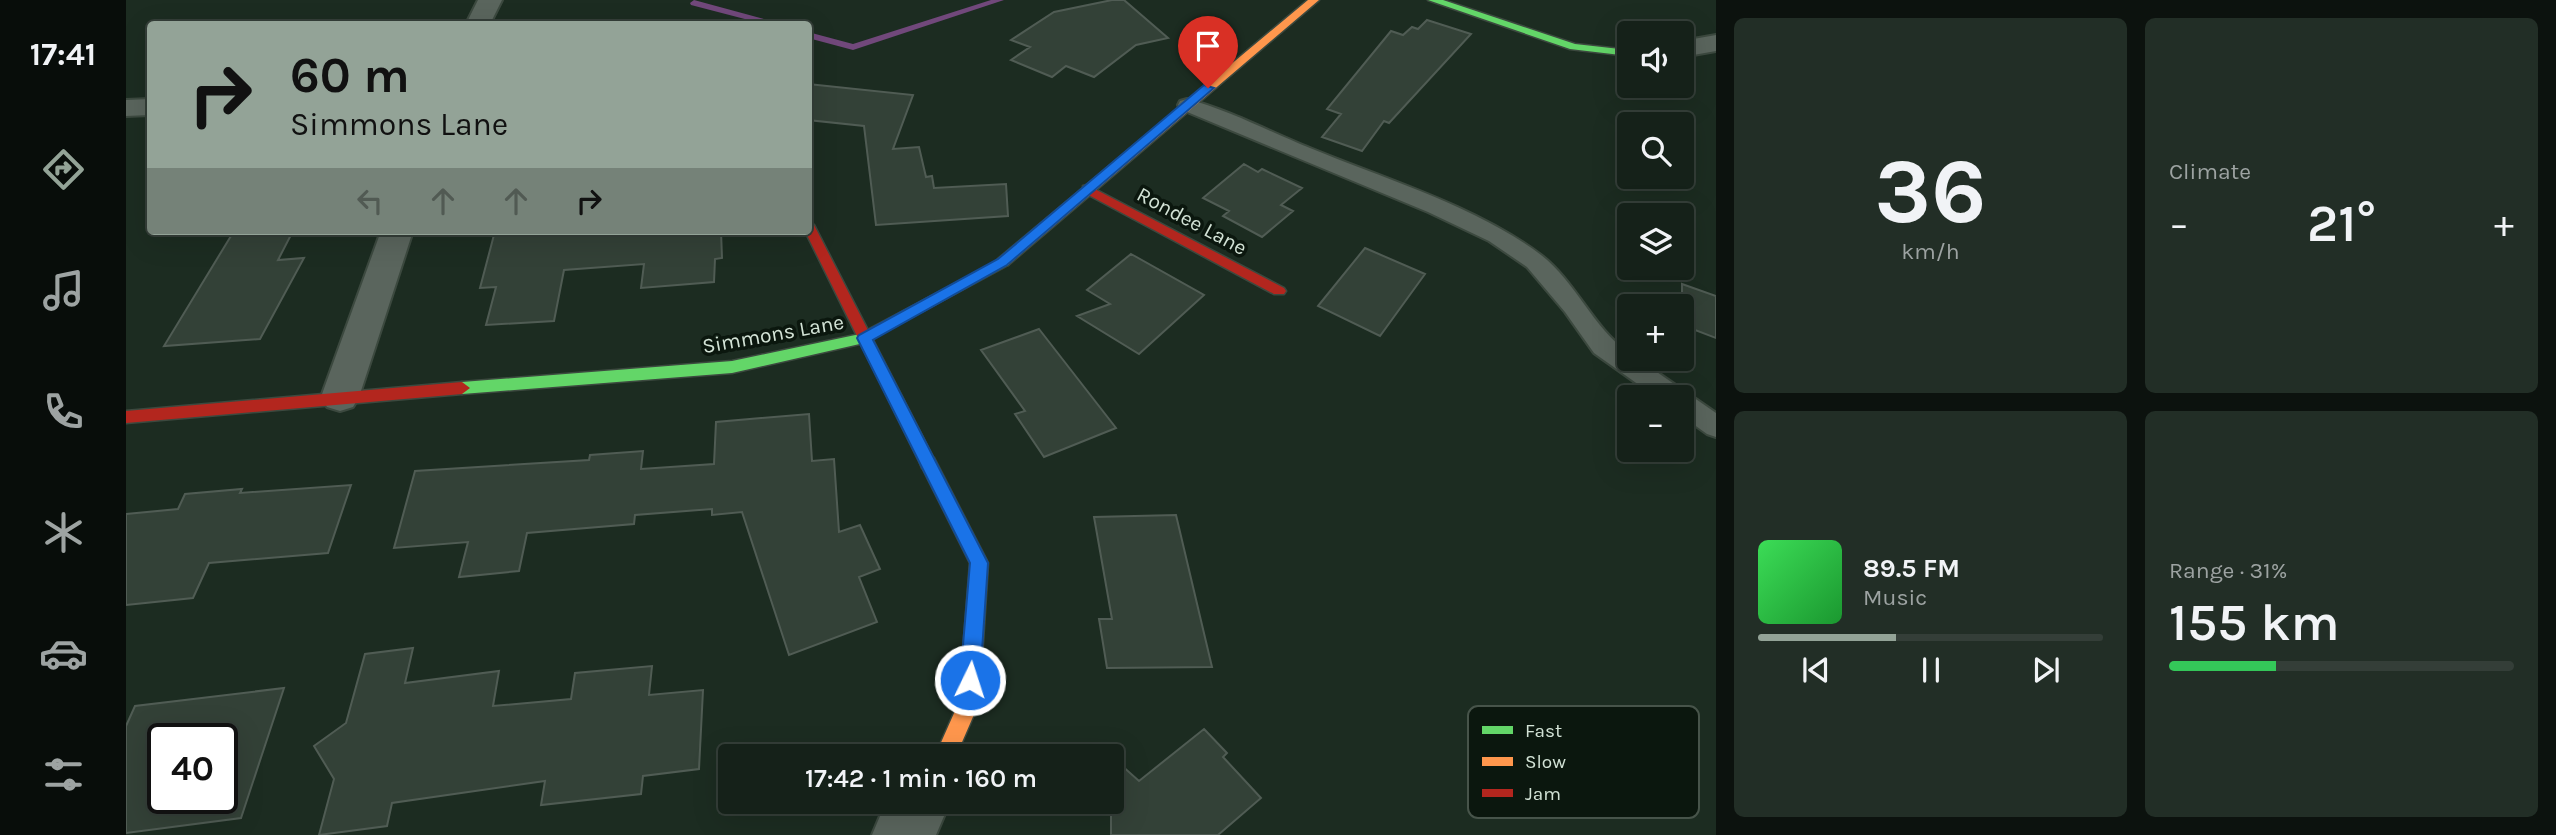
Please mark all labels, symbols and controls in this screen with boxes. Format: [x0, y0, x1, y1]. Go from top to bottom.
pin [1178, 16, 1238, 88]
map controls [1617, 21, 1694, 462]
button: sound [1617, 21, 1694, 98]
icon: arrive [1189, 27, 1227, 65]
text: 17:41 [30, 36, 96, 73]
text: 60 m [290, 47, 410, 104]
icon: right [175, 49, 266, 140]
text: Simmons Lane [290, 106, 508, 143]
button: search [1617, 112, 1694, 189]
text: 36 [1875, 139, 1986, 245]
icon: directions [39, 145, 88, 194]
text: Climate [2169, 158, 2251, 185]
icon: left [351, 182, 389, 220]
icon: ahead [424, 182, 462, 220]
icon: ahead [497, 182, 535, 220]
icon: right [570, 182, 608, 220]
street label: Rondee Lane [1133, 182, 1251, 260]
text: 21° [2307, 193, 2376, 254]
text: − [2169, 202, 2189, 247]
text: + [2494, 202, 2514, 247]
button: layers [1617, 203, 1694, 280]
text: km/h [1901, 238, 1960, 265]
icon: music [39, 266, 88, 315]
button: + [1617, 294, 1694, 371]
street label: Simmons Lane [700, 310, 846, 358]
button: − [1617, 385, 1694, 462]
icon: phone [39, 387, 88, 436]
icon: climate [39, 508, 88, 557]
text: 89.5 FM [1863, 553, 1960, 584]
text: Range · 31% [2169, 557, 2287, 584]
text: Music [1863, 584, 1927, 611]
text: 155 km [2169, 592, 2340, 653]
icon: car [39, 629, 88, 678]
position arrow [933, 643, 1007, 717]
icon: previous [1797, 651, 1835, 689]
icon: pause [1912, 651, 1950, 689]
icon: next [2027, 651, 2065, 689]
legend [1468, 706, 1699, 818]
text: Fast [1525, 720, 1562, 742]
speed limit sign: 40 [147, 723, 238, 814]
icon: filters [39, 750, 88, 799]
text: Slow [1525, 751, 1566, 773]
text: 17:42 · 1 min · 160 m [805, 763, 1037, 794]
text: Jam [1525, 783, 1561, 805]

